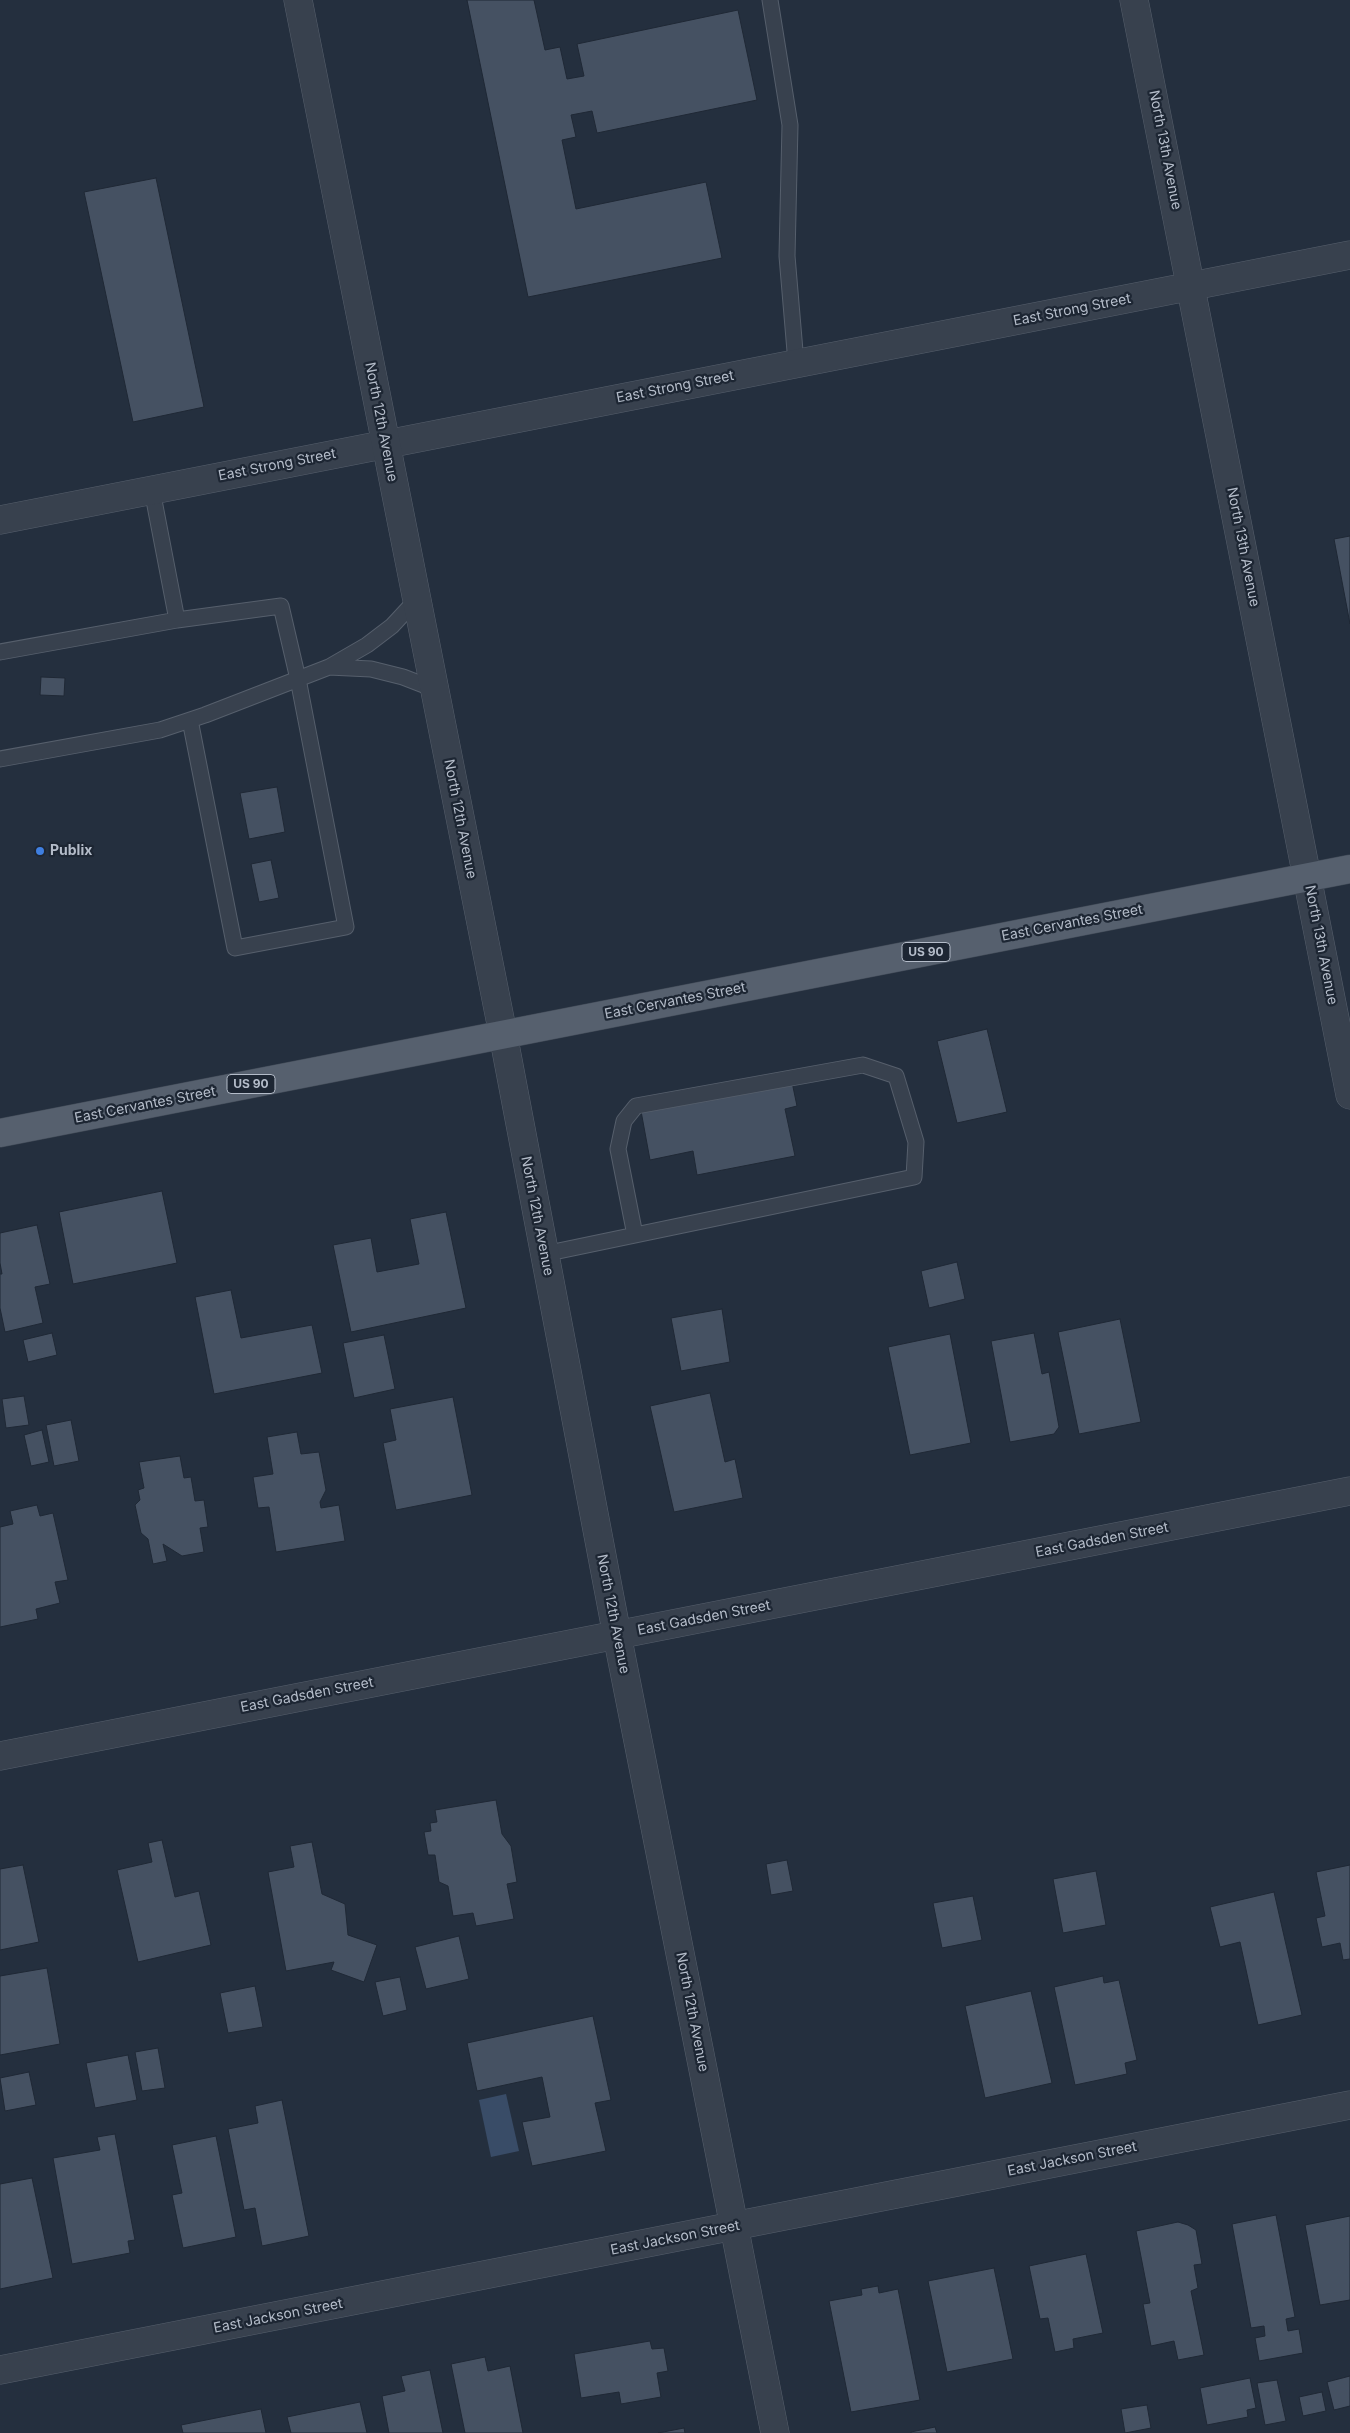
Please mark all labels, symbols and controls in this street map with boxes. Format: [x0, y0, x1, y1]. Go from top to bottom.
street label: North 13th Avenue [1145, 89, 1185, 211]
street label: East Strong Street [1012, 290, 1132, 330]
street label: North 12th Avenue [361, 361, 401, 483]
street label: East Strong Street [615, 367, 735, 407]
street label: East Strong Street [217, 445, 337, 485]
street label: North 13th Avenue [1223, 486, 1263, 608]
street label: North 12th Avenue [440, 758, 480, 880]
place label: Publix [50, 843, 92, 859]
marker: Publix [34, 845, 46, 857]
street label: North 13th Avenue [1301, 884, 1341, 1006]
street label: East Cervantes Street [1000, 901, 1144, 945]
road number: US 90 [902, 942, 950, 962]
street label: East Cervantes Street [603, 979, 747, 1023]
road number: US 90 [227, 1074, 275, 1094]
street label: East Cervantes Street [73, 1083, 217, 1127]
street label: North 12th Avenue [517, 1155, 557, 1277]
street label: East Gadsden Street [1034, 1519, 1170, 1561]
street label: North 12th Avenue [593, 1553, 633, 1675]
street label: East Gadsden Street [636, 1597, 772, 1639]
street label: East Gadsden Street [239, 1674, 375, 1716]
street label: North 12th Avenue [672, 1951, 712, 2073]
street label: East Jackson Street [1006, 2138, 1138, 2180]
street label: East Jackson Street [609, 2217, 741, 2259]
street label: East Jackson Street [212, 2295, 344, 2337]

